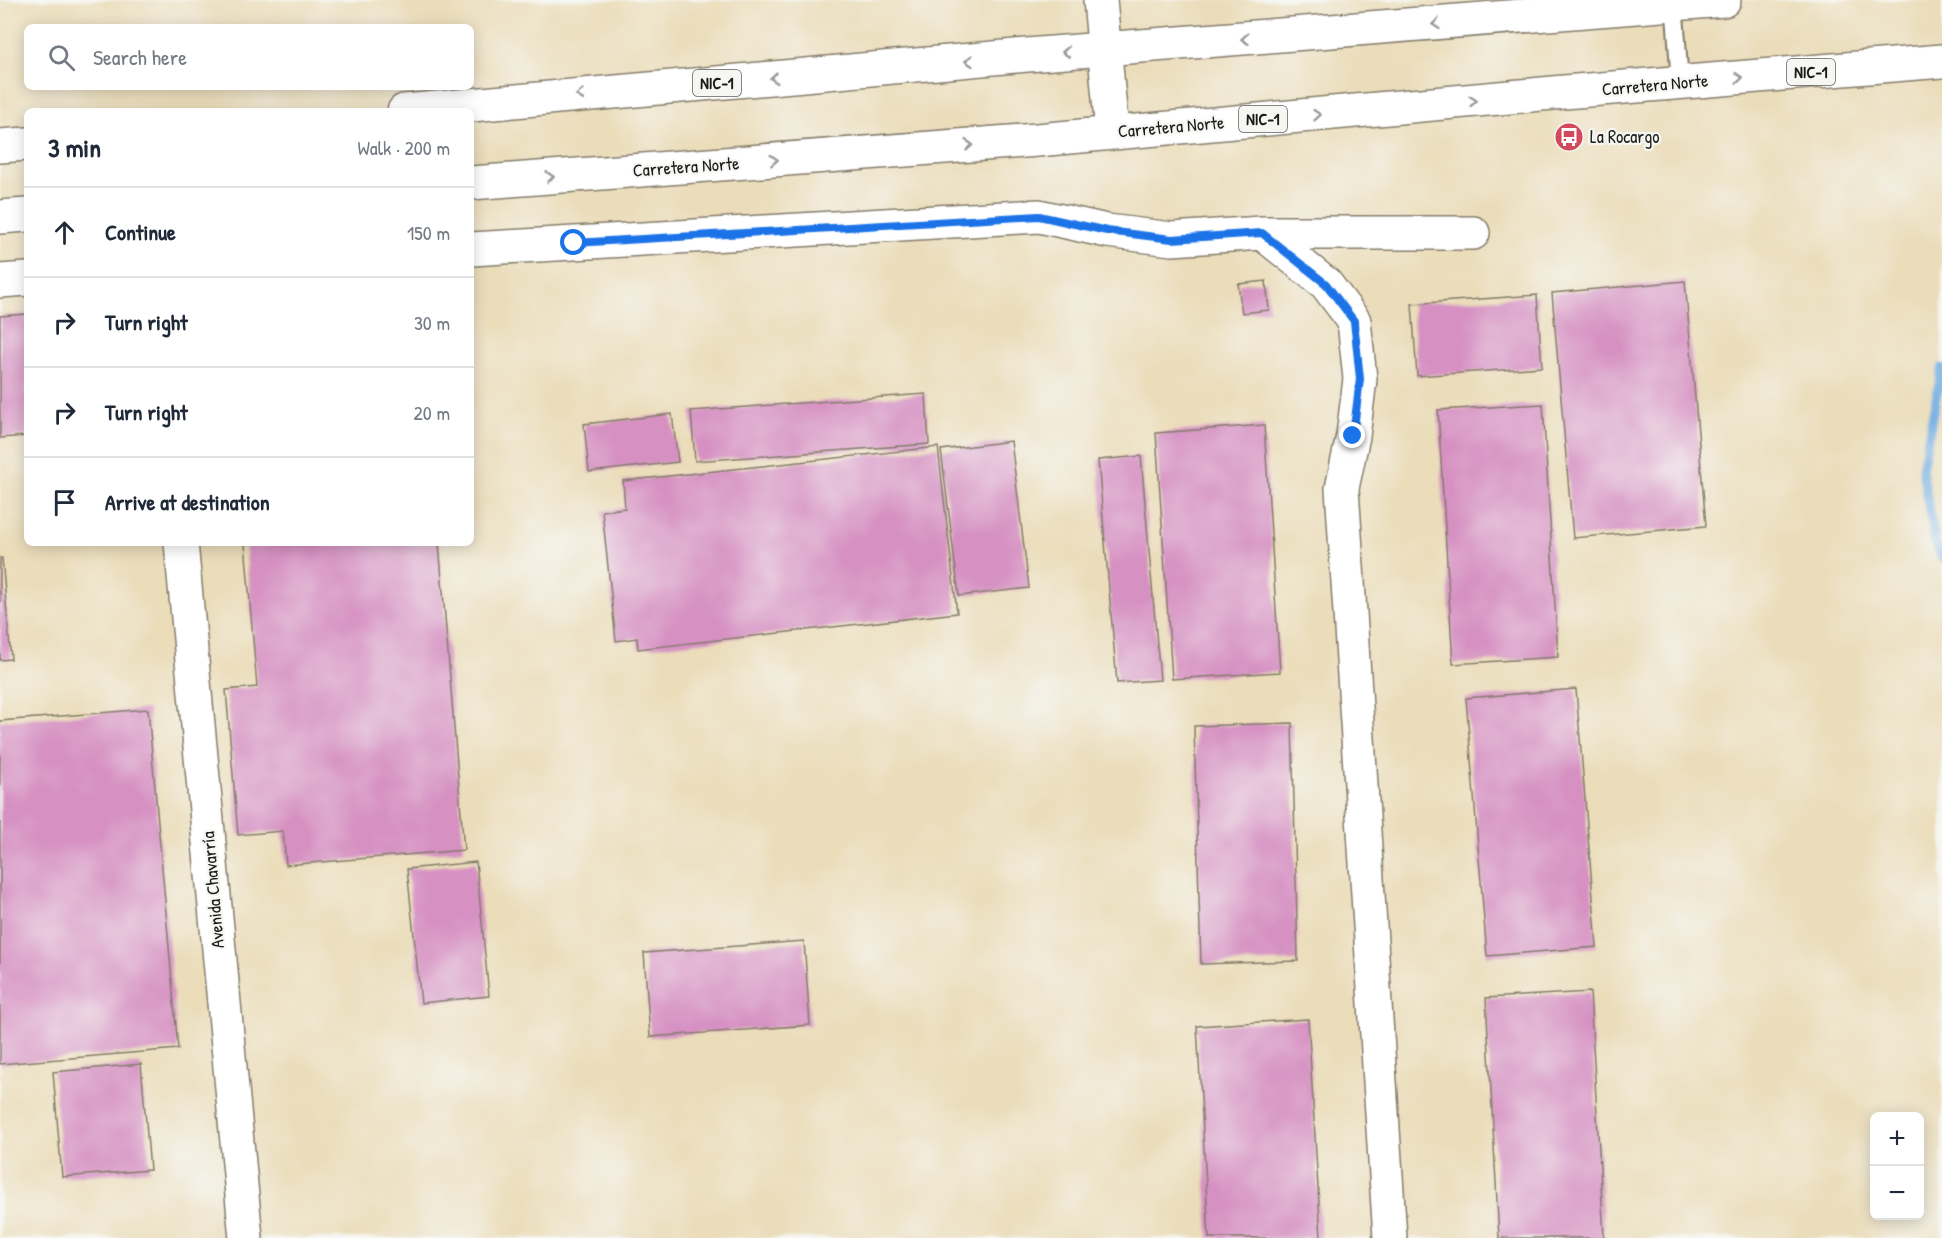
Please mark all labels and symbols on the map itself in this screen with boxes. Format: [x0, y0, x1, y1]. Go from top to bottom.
one-way arrow [1431, 17, 1440, 30]
one-way arrow [1240, 32, 1249, 45]
one-way arrow [1062, 46, 1071, 59]
one-way arrow [964, 54, 973, 67]
road number: NIC-1 [1787, 59, 1835, 85]
street label: Carretera Norte [1601, 67, 1709, 102]
road number: NIC-1 [693, 70, 741, 96]
one-way arrow [770, 71, 779, 84]
one-way arrow [1734, 72, 1743, 85]
one-way arrow [576, 88, 585, 101]
one-way arrow [1468, 95, 1477, 108]
road number: NIC-1 [1239, 106, 1287, 132]
one-way arrow [1312, 108, 1321, 121]
street label: Carretera Norte [1117, 109, 1225, 144]
bus stop icon: La Rocargo [1553, 121, 1585, 153]
place label: La Rocargo [1590, 124, 1660, 149]
one-way arrow [964, 139, 973, 152]
street label: Carretera Norte [632, 150, 740, 183]
one-way arrow [770, 154, 779, 167]
one-way arrow [546, 171, 555, 184]
route start [560, 229, 586, 255]
route end [1339, 422, 1365, 448]
street label: Avenida Chavarría [195, 831, 230, 950]

